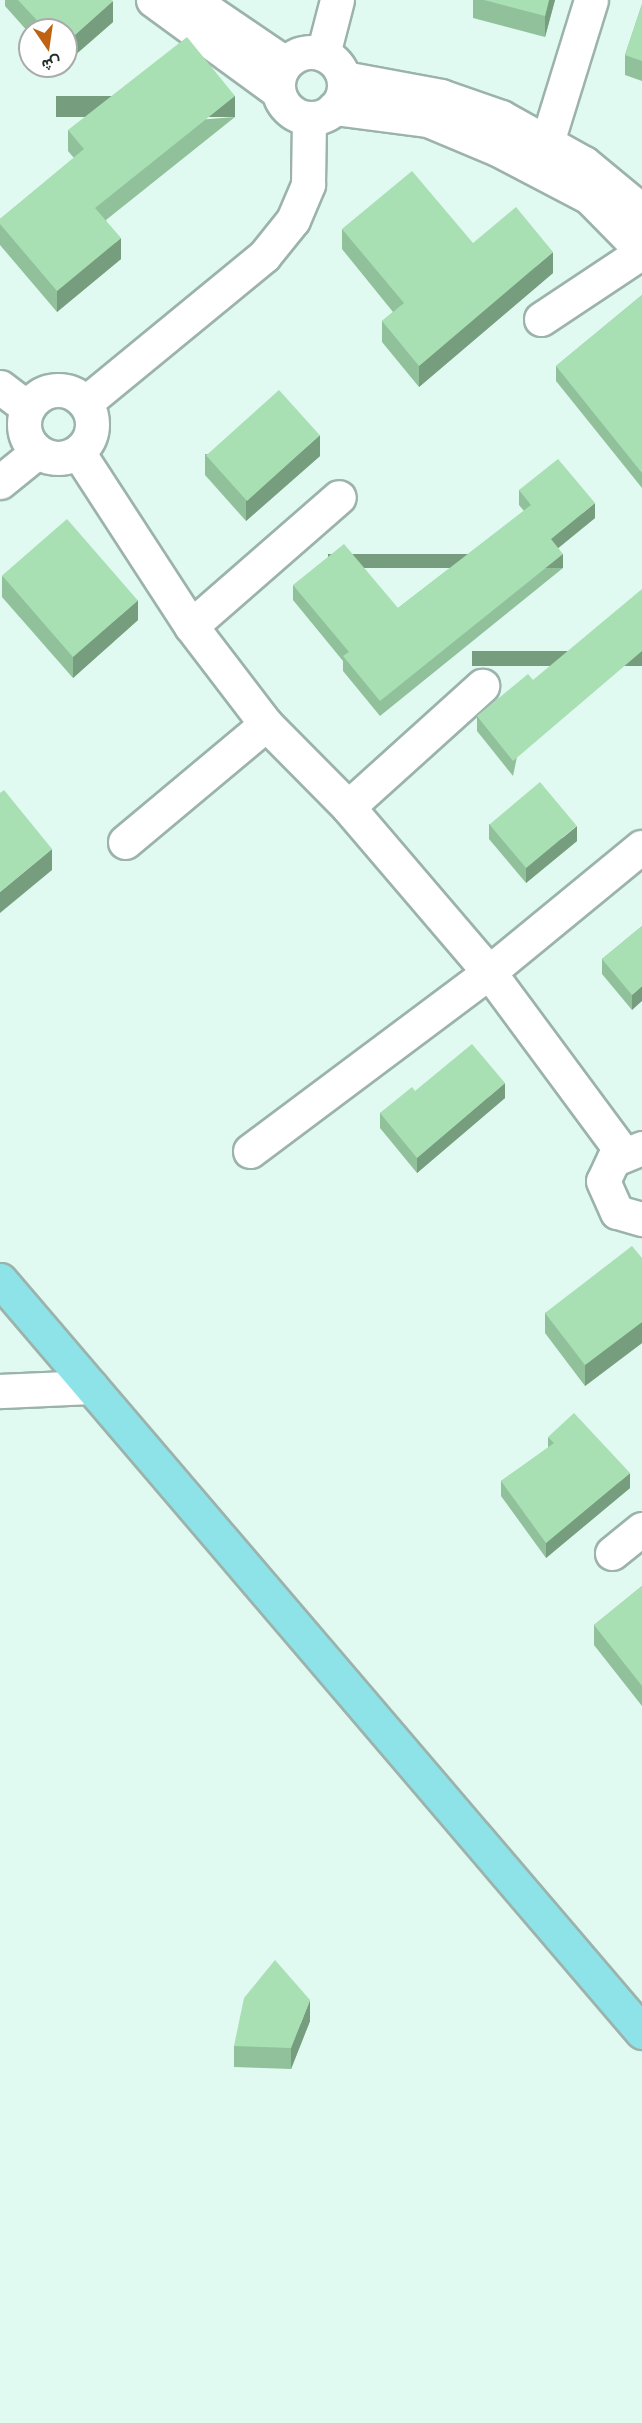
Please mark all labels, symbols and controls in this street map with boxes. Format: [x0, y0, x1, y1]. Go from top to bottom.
north arrow [18, 18, 78, 78]
text: ش [40, 54, 63, 75]

